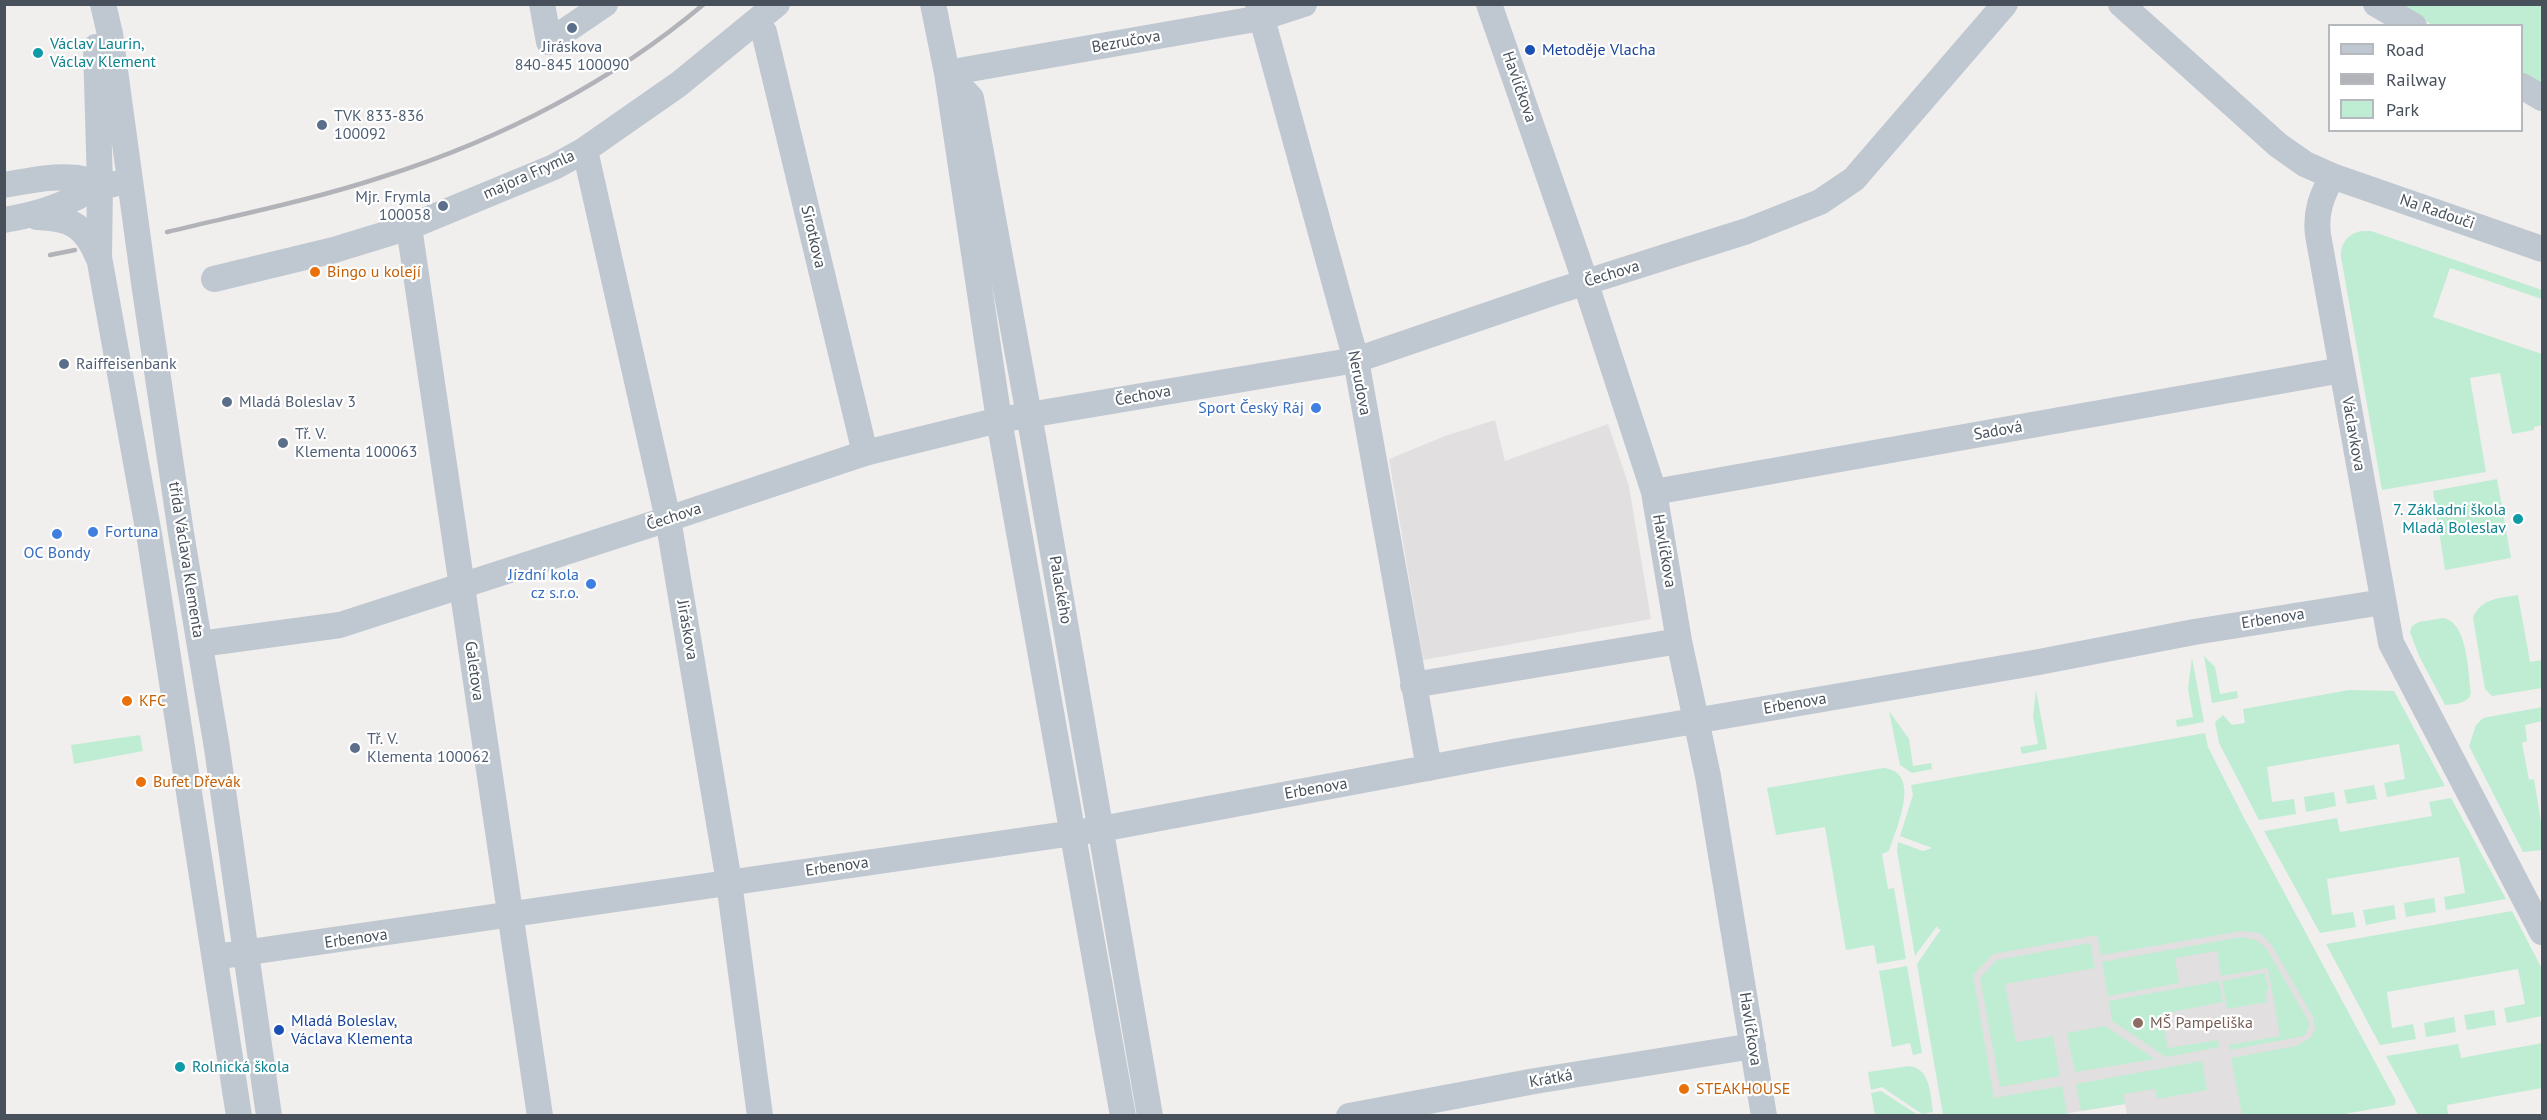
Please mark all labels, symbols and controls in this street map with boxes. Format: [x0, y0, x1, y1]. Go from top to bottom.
marker: Jiráskova 840-845 100090 [565, 21, 579, 35]
legend [2328, 24, 2523, 132]
street label: Bezručova [1090, 27, 1162, 57]
place label: Václav Laurin, Václav Klement [50, 34, 156, 72]
place label: Jiráskova 840-845 100090 [515, 37, 629, 75]
text: Road [2386, 38, 2424, 61]
place label: Metoděje Vlacha [1542, 40, 1656, 60]
marker: Metoděje Vlacha [1523, 43, 1537, 57]
marker: Václav Laurin, Václav Klement [31, 46, 45, 60]
street label: Havlíčkova [1498, 49, 1540, 125]
text: Railway [2386, 68, 2446, 91]
text: Park [2386, 98, 2419, 121]
place label: TVK 833-836 100092 [334, 106, 424, 144]
marker: TVK 833-836 100092 [315, 118, 329, 132]
street label: majora Frymla [480, 146, 578, 204]
place label: Mjr. Frymla 100058 [355, 187, 431, 225]
street label: Na Radouči [2397, 190, 2477, 234]
marker: Mjr. Frymla 100058 [436, 199, 450, 213]
street label: Sirotkova [796, 204, 830, 270]
street label: Čechova [1582, 257, 1642, 291]
place label: Bingo u kolejí [327, 262, 421, 282]
marker: Bingo u kolejí [308, 265, 322, 279]
street label: Nerudova [1343, 349, 1375, 417]
place label: Raiffeisenbank [76, 354, 177, 374]
marker: Raiffeisenbank [57, 357, 71, 371]
street label: Čechova [1113, 382, 1173, 410]
place label: Mladá Boleslav 3 [239, 392, 356, 412]
marker: Mladá Boleslav 3 [220, 395, 234, 409]
street label: Václavkova [2337, 395, 2369, 473]
place label: Sport Český Ráj [1198, 398, 1304, 418]
marker: Sport Český Ráj [1309, 401, 1323, 415]
street label: Sadová [1972, 417, 2024, 445]
place label: Tř. V. Klementa 100063 [295, 424, 417, 462]
marker: Tř. V. Klementa 100063 [276, 436, 290, 450]
street label: třída Václava Klementa [164, 481, 208, 639]
street label: Čechova [644, 499, 704, 535]
place label: 7. Základní škola Mladá Boleslav [2393, 500, 2506, 538]
marker: 7. Základní škola Mladá Boleslav [2511, 512, 2525, 526]
street label: Havlíčkova [1648, 513, 1680, 589]
place label: Fortuna [105, 522, 159, 542]
marker: Fortuna [86, 525, 100, 539]
marker: OC Bondy [50, 527, 64, 541]
place label: OC Bondy [23, 543, 91, 563]
street label: Palackého [1045, 554, 1075, 626]
place label: Jízdní kola cz s.r.o. [508, 565, 579, 603]
marker: Jízdní kola cz s.r.o. [584, 577, 598, 591]
street label: Jiráskova [672, 599, 702, 661]
street label: Erbenova [2240, 605, 2306, 633]
street label: Galetova [460, 640, 488, 702]
street label: Erbenova [1762, 689, 1828, 719]
place label: KFC [139, 691, 166, 711]
marker: KFC [120, 694, 134, 708]
place label: Tř. V. Klementa 100062 [367, 729, 489, 767]
marker: Tř. V. Klementa 100062 [348, 741, 362, 755]
place label: Bufet Dřevák [153, 772, 241, 792]
street label: Erbenova [1283, 774, 1349, 804]
marker: Bufet Dřevák [134, 775, 148, 789]
street label: Erbenova [804, 853, 870, 881]
street label: Erbenova [323, 925, 389, 953]
street label: Havlíčkova [1735, 991, 1765, 1067]
place label: Mladá Boleslav, Václava Klementa [291, 1011, 413, 1049]
place label: MŠ Pampeliška [2150, 1013, 2253, 1033]
marker: MŠ Pampeliška [2131, 1016, 2145, 1030]
marker: Mladá Boleslav, Václava Klementa [272, 1023, 286, 1037]
place label: Rolnická škola [192, 1057, 290, 1077]
marker: Rolnická škola [173, 1060, 187, 1074]
street label: Krátká [1528, 1066, 1574, 1092]
place label: STEAKHOUSE [1696, 1079, 1790, 1099]
marker: STEAKHOUSE [1677, 1082, 1691, 1096]

